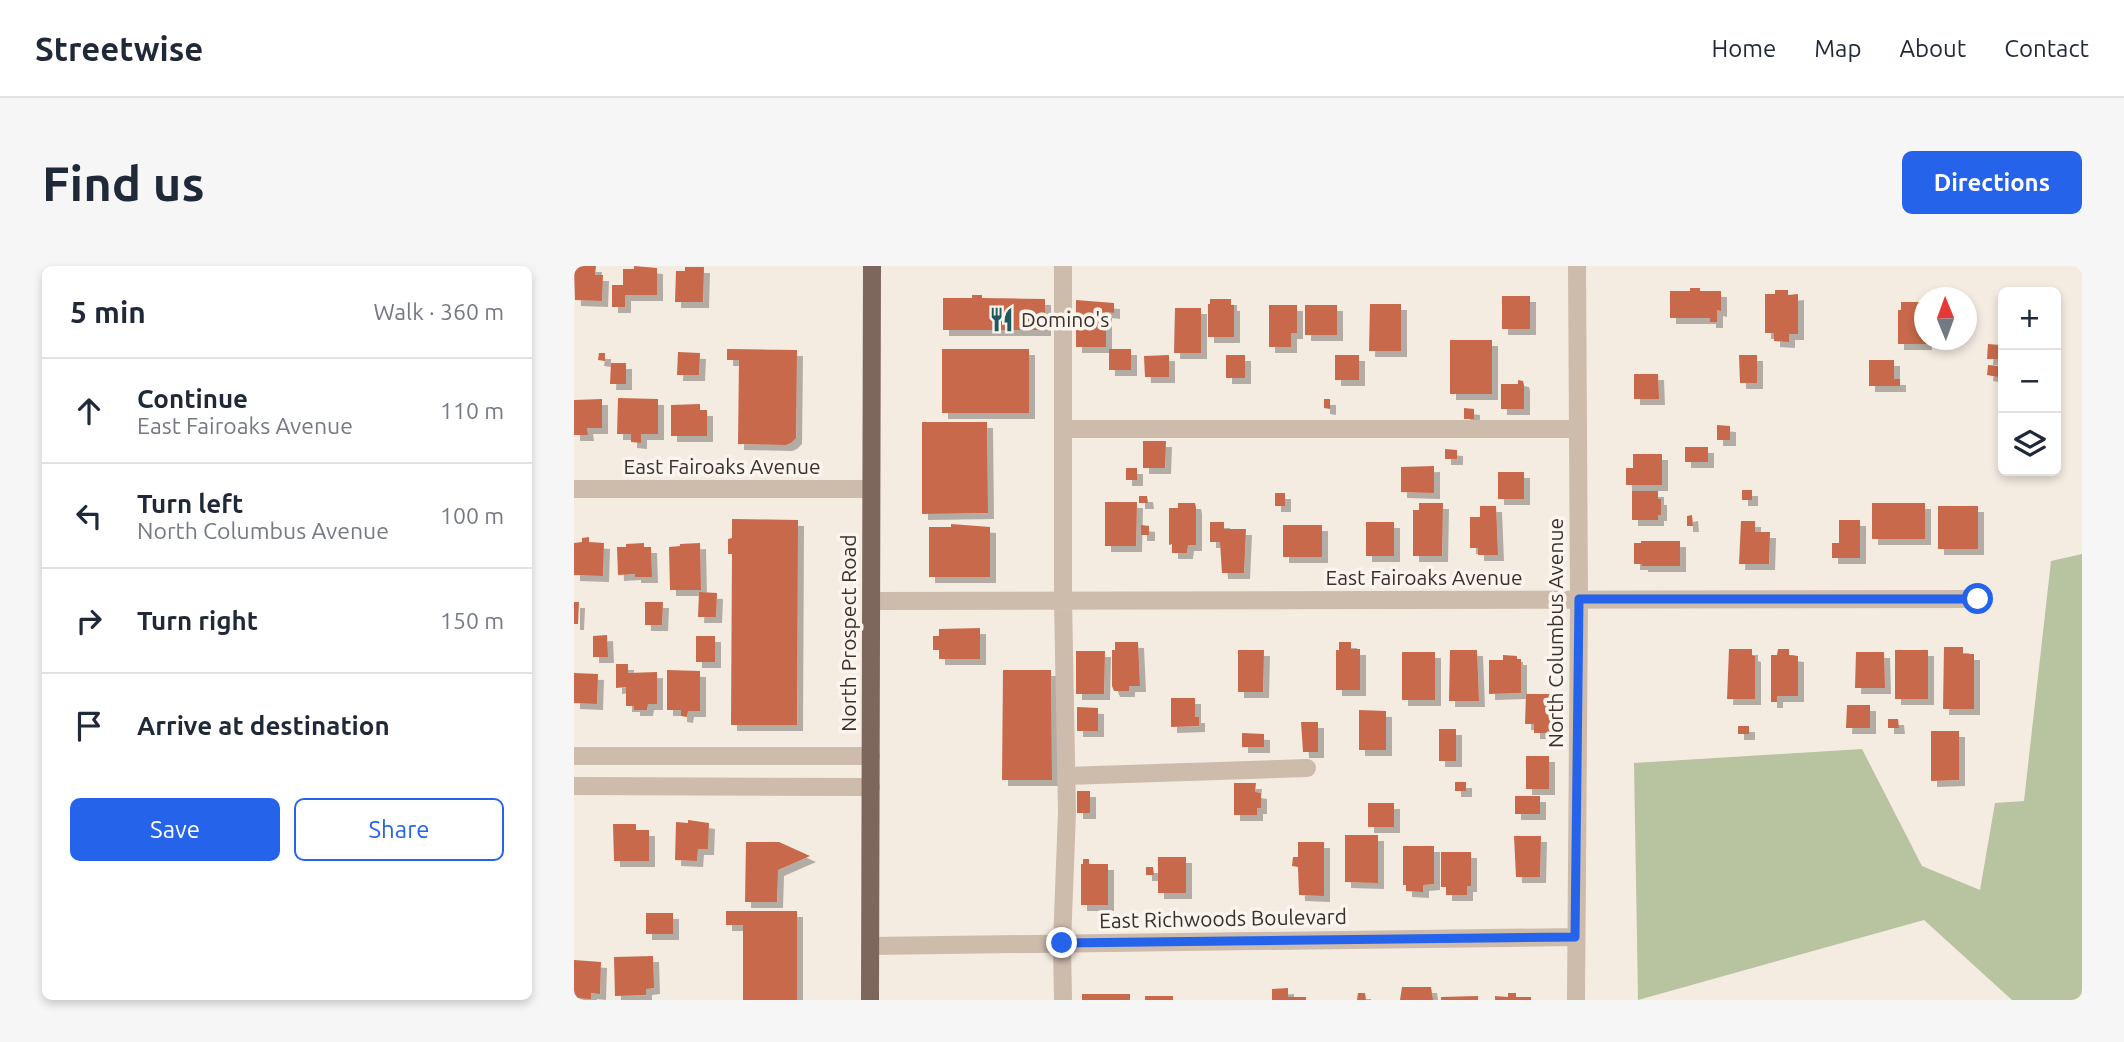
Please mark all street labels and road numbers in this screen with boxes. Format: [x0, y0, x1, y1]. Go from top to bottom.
street label: East Fairoaks Avenue [623, 454, 821, 478]
street label: North Columbus Avenue [1543, 518, 1567, 748]
street label: North Prospect Road [836, 534, 860, 732]
street label: East Fairoaks Avenue [1325, 565, 1523, 589]
street label: East Richwoods Boulevard [1099, 904, 1347, 932]

